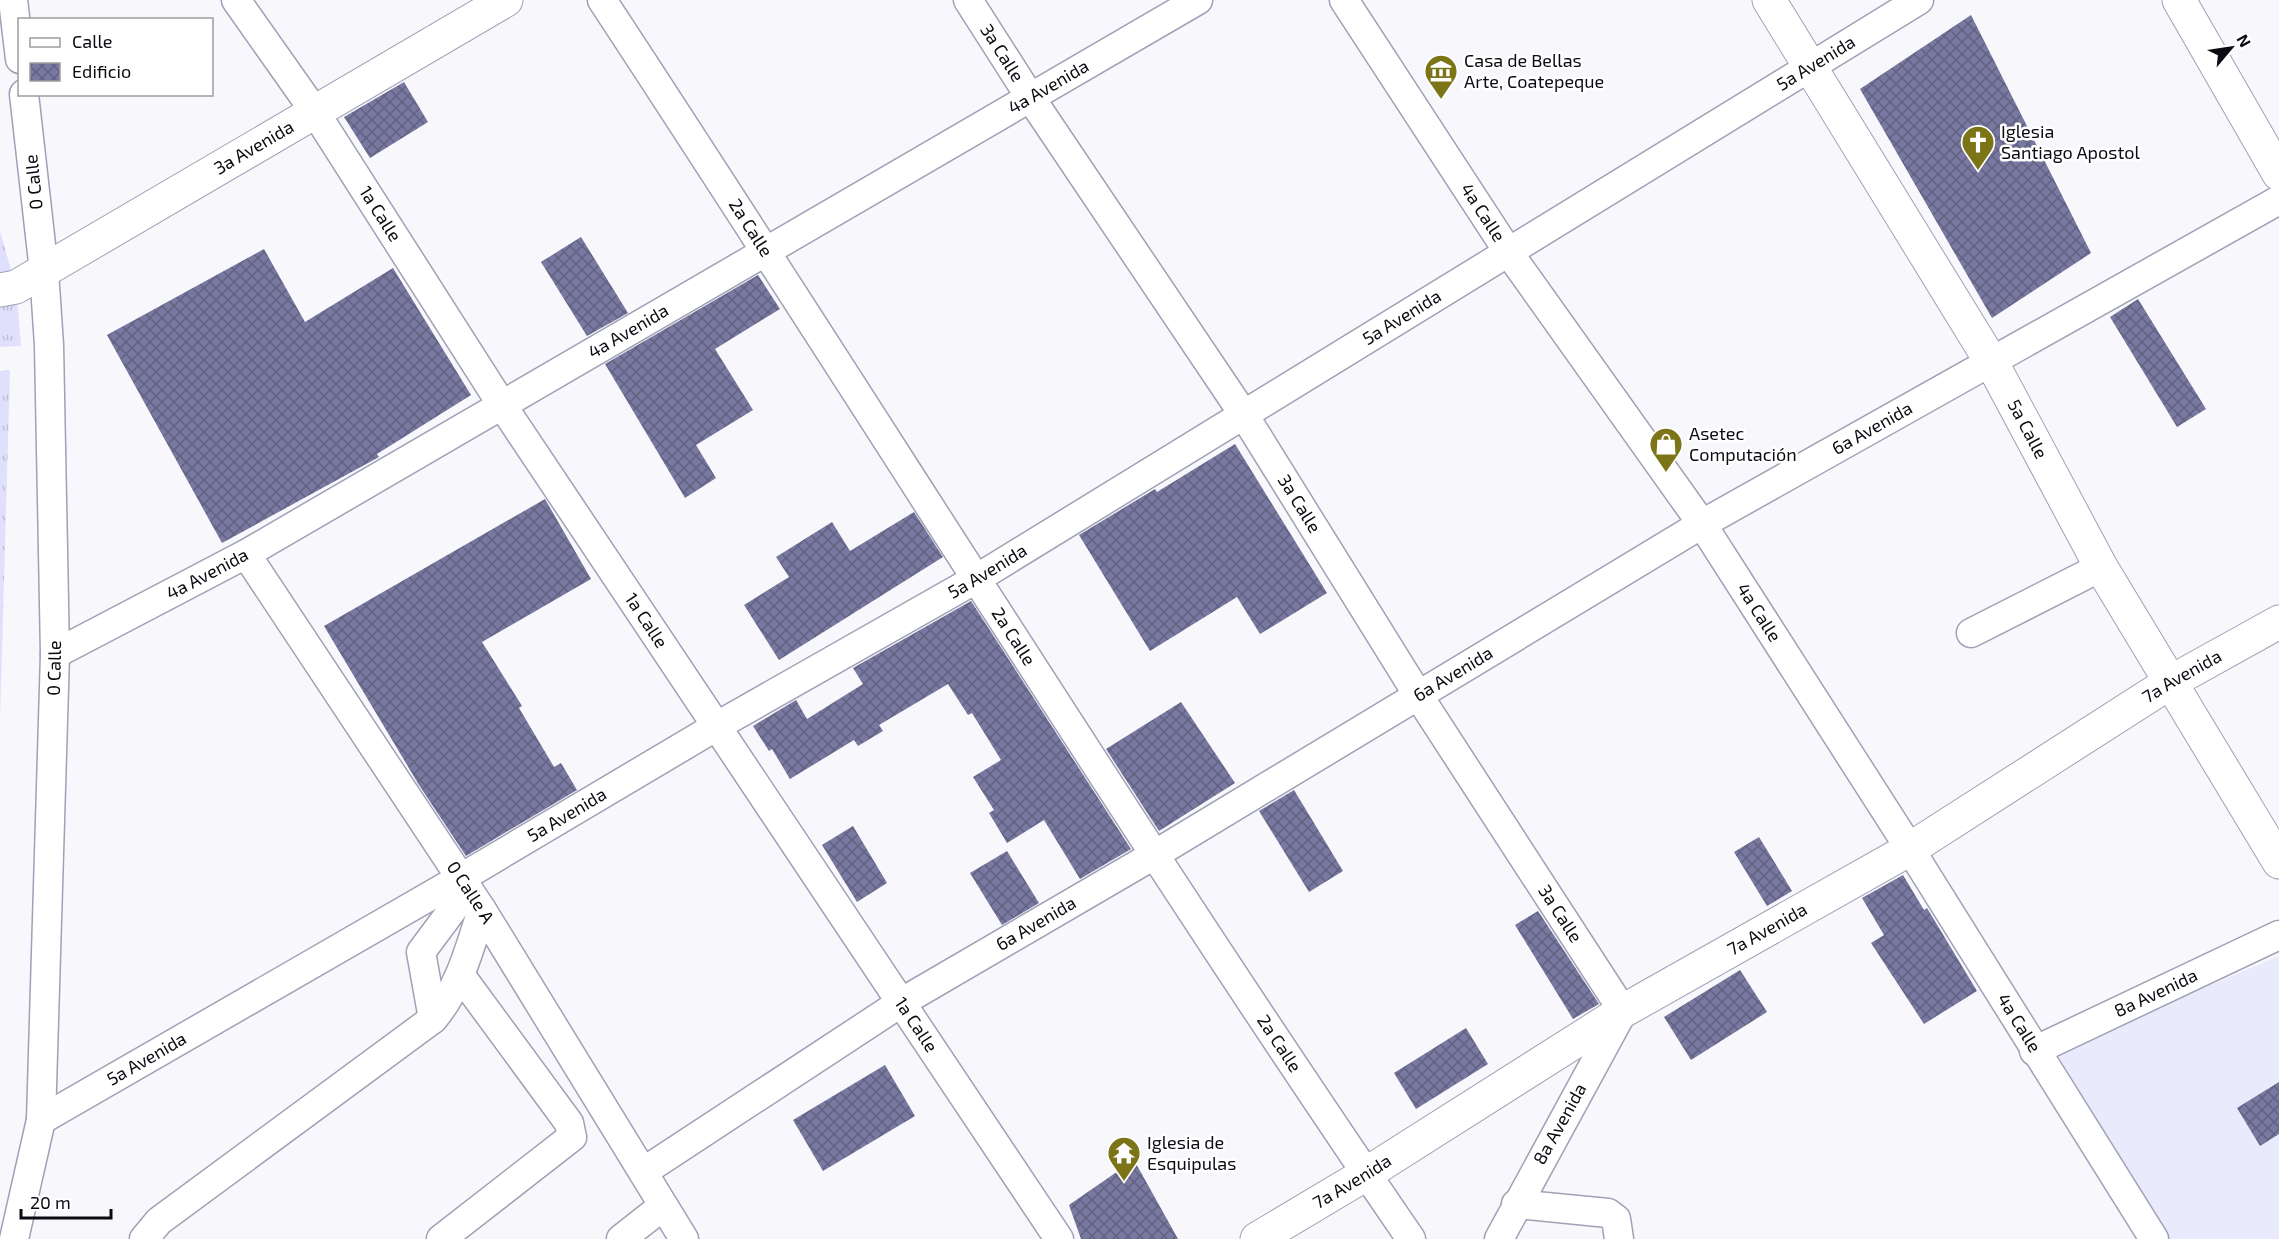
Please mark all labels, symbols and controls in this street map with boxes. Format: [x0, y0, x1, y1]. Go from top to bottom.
legend [18, 18, 213, 96]
north arrow [2201, 18, 2261, 78]
street label: 3a Calle [976, 19, 1029, 86]
text: Calle [72, 30, 113, 52]
street label: 5a Avenida [1772, 30, 1859, 95]
text: N [2233, 31, 2256, 50]
place label: Casa de Bellas Arte, Coatepeque [1464, 49, 1604, 92]
museum icon: Casa de Bellas Arte, Coatepeque [1423, 53, 1459, 100]
street label: 4a Avenida [1004, 54, 1092, 118]
text: Edificio [72, 60, 131, 82]
street label: 3a Avenida [210, 115, 297, 179]
place label: Iglesia Santiago Apostol [2001, 120, 2141, 163]
church icon: Iglesia Santiago Apostol [1960, 124, 1996, 171]
street label: 0 Calle [19, 153, 47, 211]
street label: 4a Calle [1456, 179, 1511, 246]
street label: 1a Calle [355, 182, 407, 245]
street label: 2a Calle [725, 194, 778, 260]
street label: 5a Avenida [1358, 284, 1445, 349]
street label: 4a Avenida [584, 299, 672, 363]
street label: 5a Calle [2003, 395, 2053, 462]
street label: 6a Avenida [1828, 396, 1916, 459]
place label: Asetec Computación [1689, 422, 1797, 465]
shop icon: Asetec Computación [1648, 426, 1684, 473]
street label: 3a Calle [1274, 470, 1326, 536]
street label: 5a Avenida [944, 538, 1031, 603]
street label: 4a Avenida [162, 543, 252, 604]
street label: 4a Calle [1733, 579, 1787, 646]
street label: 1a Calle [621, 588, 673, 652]
street label: 2a Calle [987, 603, 1041, 669]
street label: 0 Calle [42, 640, 65, 696]
street label: 6a Avenida [1409, 641, 1496, 706]
street label: 7a Avenida [2138, 644, 2225, 707]
street label: 5a Avenida [523, 782, 610, 846]
street label: 0 Calle A [443, 857, 500, 928]
street label: 3a Calle [1534, 880, 1588, 946]
street label: 6a Avenida [992, 891, 1079, 955]
street label: 7a Avenida [1723, 897, 1811, 960]
street label: 8a Avenida [2110, 963, 2201, 1021]
street label: 4a Calle [1993, 989, 2046, 1056]
street label: 1a Calle [891, 993, 943, 1056]
street label: 2a Calle [1253, 1010, 1307, 1076]
street label: 5a Avenida [102, 1027, 190, 1090]
street label: 8a Avenida [1528, 1079, 1590, 1168]
place label: Iglesia de Esquipulas [1147, 1131, 1236, 1174]
temple icon: Iglesia de Esquipulas [1106, 1135, 1142, 1182]
street label: 7a Avenida [1308, 1149, 1395, 1213]
scale bar [21, 1182, 111, 1220]
text: 20 m [30, 1191, 71, 1213]

